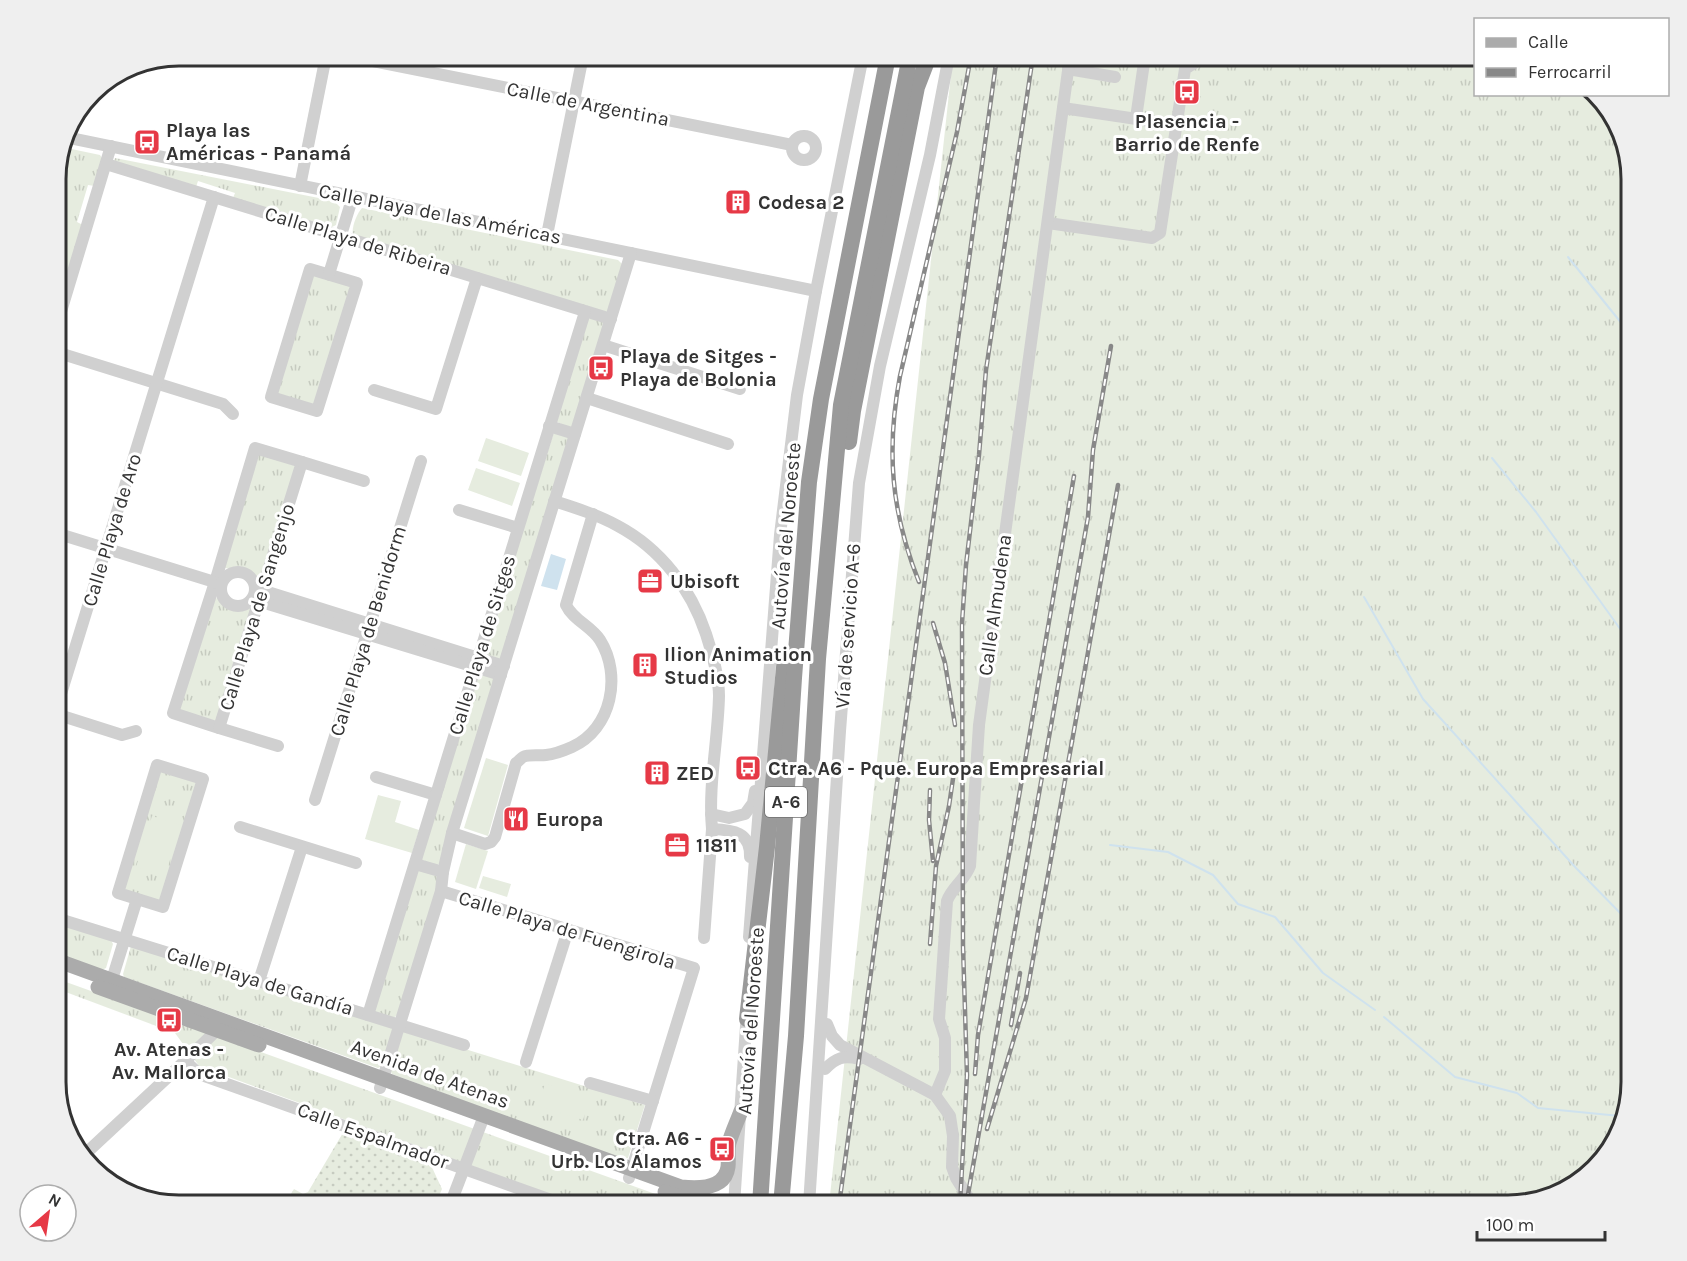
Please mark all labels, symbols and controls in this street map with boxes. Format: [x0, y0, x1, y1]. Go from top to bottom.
legend [1474, 18, 1669, 96]
text: Calle [1528, 31, 1568, 53]
text: Ferrocarril [1528, 61, 1612, 83]
street label: Calle de Argentina [505, 77, 671, 131]
bus stop icon: Plasencia - Barrio de Renfe [1172, 77, 1202, 107]
place label: Plasencia - Barrio de Renfe [1114, 110, 1260, 156]
place label: Playa las Américas - Panamá [166, 119, 351, 165]
bus stop icon: Playa las Américas - Panamá [132, 127, 162, 157]
street label: Calle Playa de las Américas [317, 179, 563, 249]
building icon: Codesa 2 [723, 187, 753, 217]
place label: Codesa 2 [758, 191, 844, 214]
street label: Calle Playa de Ribeira [262, 202, 454, 280]
place label: Playa de Sitges - Playa de Bolonia [620, 345, 777, 391]
bus stop icon: Playa de Sitges - Playa de Bolonia [586, 353, 616, 383]
street label: Autovía del Noroeste [766, 442, 806, 630]
street label: Calle Playa de Aro [78, 451, 146, 609]
street label: Calle Playa de Sangenjo [215, 501, 299, 713]
street label: Calle Playa de Benidorm [325, 523, 411, 739]
street label: Calle Almudena [974, 533, 1016, 677]
street label: Vía de servicio A-6 [831, 543, 865, 709]
street label: Calle Playa de Sitges [444, 552, 520, 738]
office icon: Ubisoft [635, 566, 665, 596]
place label: Ubisoft [670, 570, 740, 593]
place label: Ilion Animation Studios [664, 643, 812, 689]
building icon: Ilion Animation Studios [630, 650, 660, 680]
bus stop icon: Ctra. A6 - Pque. Europa Empresarial [733, 753, 763, 783]
place label: Ctra. A6 - Pque. Europa Empresarial [768, 757, 1104, 780]
building icon: ZED [642, 758, 672, 788]
place label: ZED [676, 762, 714, 785]
road number: A-6 [765, 787, 807, 817]
restaurant icon: Europa [501, 804, 531, 834]
place label: Europa [536, 808, 603, 831]
office icon: 11811 [662, 830, 692, 860]
place label: 11811 [696, 834, 737, 857]
street label: Calle Playa de Fuengirola [456, 886, 678, 974]
street label: Autovía del Noroeste [733, 927, 769, 1115]
street label: Calle Playa de Gandía [164, 942, 356, 1020]
bus stop icon: Av. Atenas - Av. Mallorca [154, 1005, 184, 1035]
street label: Avenida de Atenas [348, 1035, 512, 1113]
place label: Av. Atenas - Av. Mallorca [112, 1038, 226, 1084]
street label: Calle Espalmador [294, 1098, 452, 1174]
place label: Ctra. A6 - Urb. Los Álamos [551, 1127, 702, 1173]
bus stop icon: Ctra. A6 - Urb. Los Álamos [707, 1134, 737, 1164]
north arrow [18, 1183, 78, 1243]
text: N [45, 1189, 65, 1211]
scale bar [1477, 1204, 1604, 1242]
text: 100 m [1486, 1214, 1534, 1236]

